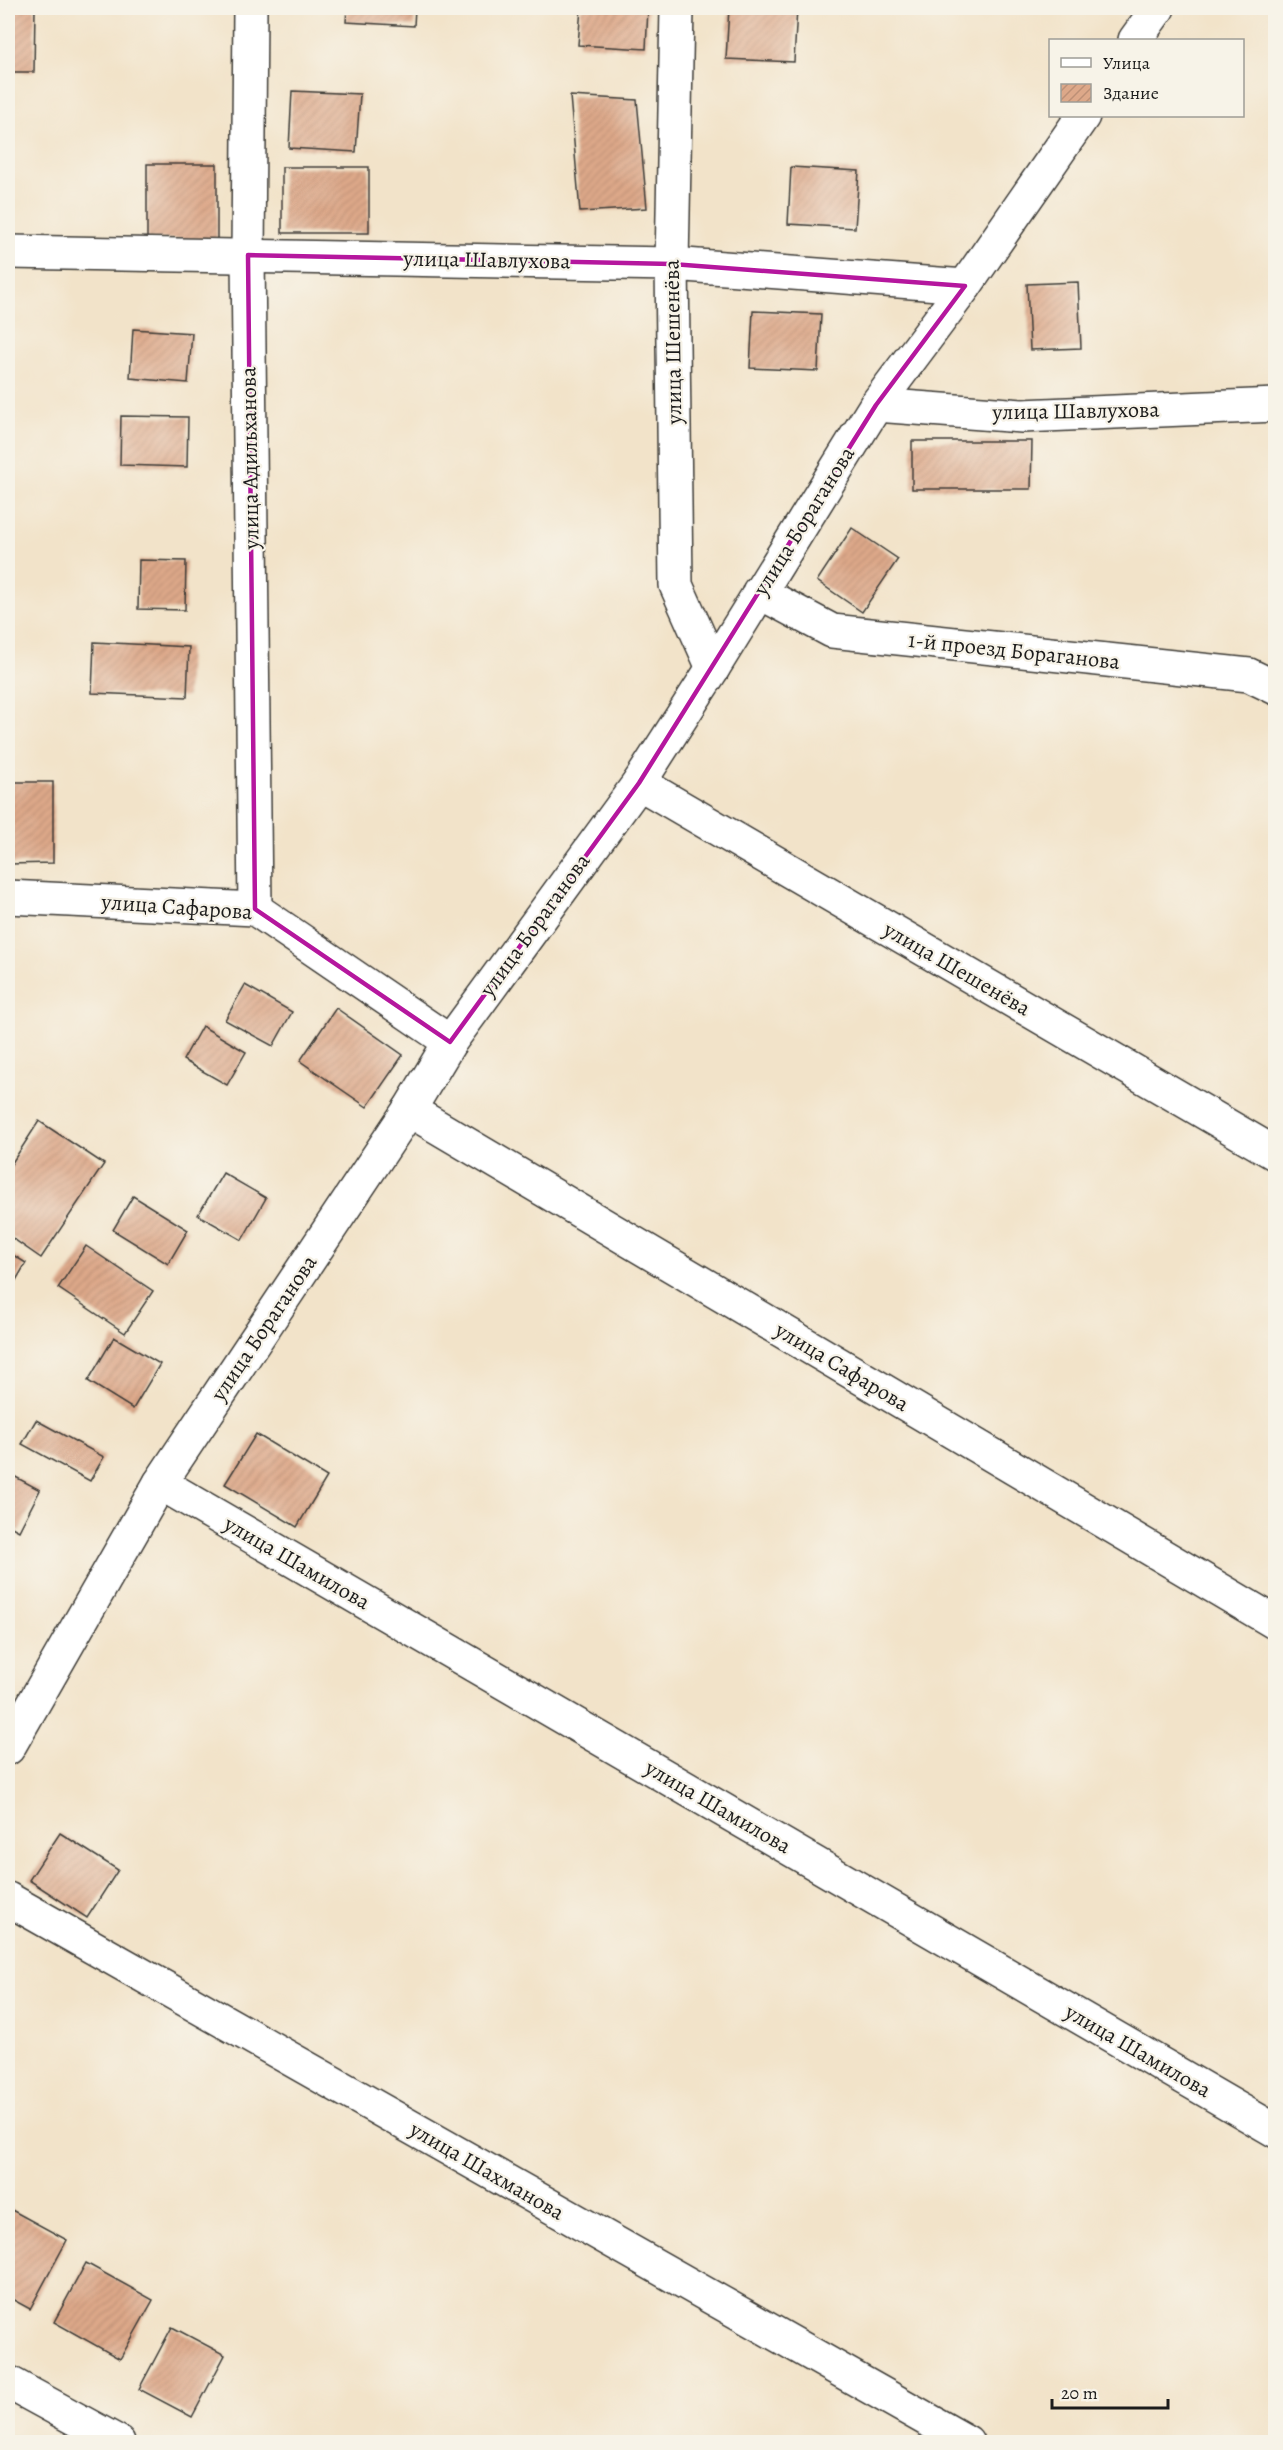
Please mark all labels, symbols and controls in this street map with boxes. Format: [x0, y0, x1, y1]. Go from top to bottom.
legend [1049, 39, 1244, 117]
text: Улица [1103, 51, 1151, 75]
text: Здание [1103, 81, 1159, 105]
street label: улица Шавлухова [402, 244, 572, 276]
street label: улица Шешенёва [657, 258, 689, 426]
street label: улица Адильханова [233, 366, 267, 551]
street label: улица Шавлухова [991, 395, 1161, 427]
street label: улица Бораганова [746, 440, 862, 602]
street label: 1-й проезд Бораганова [907, 625, 1122, 677]
street label: улица Бораганова [472, 847, 598, 1004]
street label: улица Сафарова [100, 887, 254, 927]
street label: улица Шешенёва [877, 914, 1037, 1024]
street label: улица Бораганова [203, 1248, 325, 1408]
street label: улица Сафарова [769, 1315, 915, 1419]
street label: улица Шамилова [218, 1509, 376, 1617]
street label: улица Шамилова [639, 1753, 797, 1861]
street label: улица Шамилова [1059, 1997, 1217, 2105]
street label: улица Шахманова [403, 2114, 571, 2228]
scale bar [1052, 2372, 1168, 2410]
text: 20 m [1061, 2381, 1098, 2405]

